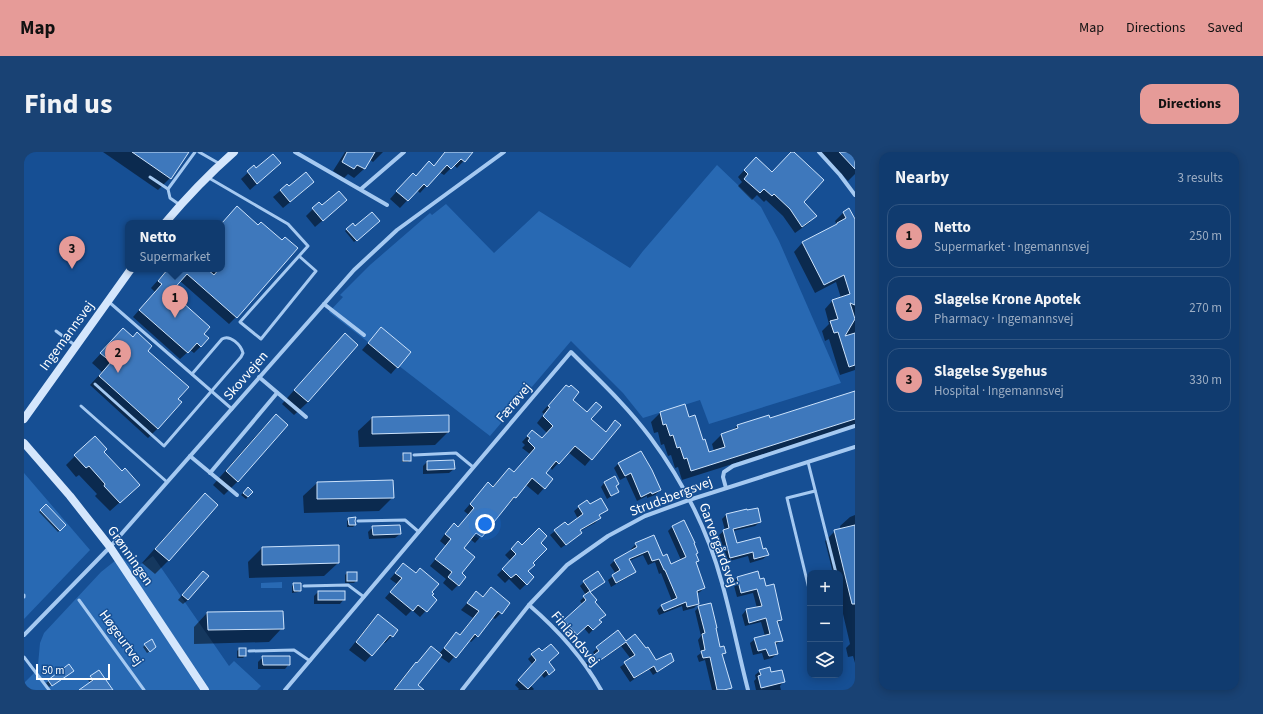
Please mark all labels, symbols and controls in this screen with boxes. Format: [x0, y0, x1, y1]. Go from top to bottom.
text: Map [20, 15, 55, 42]
text: Map [1079, 18, 1104, 38]
text: Directions [1126, 18, 1185, 38]
text: Saved [1207, 18, 1243, 38]
text: Find us [24, 84, 112, 124]
button: Directions [1140, 84, 1239, 124]
text: Nearby [895, 166, 949, 190]
text: 3 results [1178, 169, 1223, 187]
text: Netto [934, 217, 971, 238]
popup [125, 220, 225, 272]
text: Netto [140, 227, 176, 248]
text: 1 [906, 227, 912, 245]
text: 250 m [1189, 227, 1222, 245]
pin: 3 [59, 236, 85, 269]
text: Supermarket · Ingemannsvej [934, 238, 1089, 256]
text: Supermarket [140, 248, 210, 266]
pin: 1 [162, 285, 188, 318]
text: Slagelse Krone Apotek [934, 289, 1081, 310]
street label: Ingemannsvej [35, 297, 99, 375]
text: 2 [906, 299, 912, 317]
text: 270 m [1189, 299, 1222, 317]
text: Pharmacy · Ingemannsvej [934, 310, 1073, 328]
pin: 2 [105, 340, 131, 373]
street label: Skovvejen [219, 347, 273, 405]
text: Slagelse Sygehus [934, 361, 1047, 382]
text: 3 [906, 371, 912, 389]
text: 330 m [1189, 371, 1222, 389]
street label: Færøvej [491, 379, 537, 427]
text: Hospital · Ingemannsvej [934, 382, 1064, 400]
street label: Strudsbergsvej [627, 472, 715, 522]
street label: Garvergårdsvej [694, 500, 742, 590]
your location [475, 514, 495, 534]
street label: Grønningen [102, 522, 158, 590]
map controls [807, 570, 843, 678]
button: + [807, 570, 843, 606]
street label: Høgeurtvej [94, 606, 148, 670]
button: − [807, 606, 843, 642]
street label: Finlandsvej [546, 607, 604, 671]
button: layers [807, 642, 843, 678]
scale bar [36, 662, 110, 681]
text: 50 m [42, 663, 64, 678]

